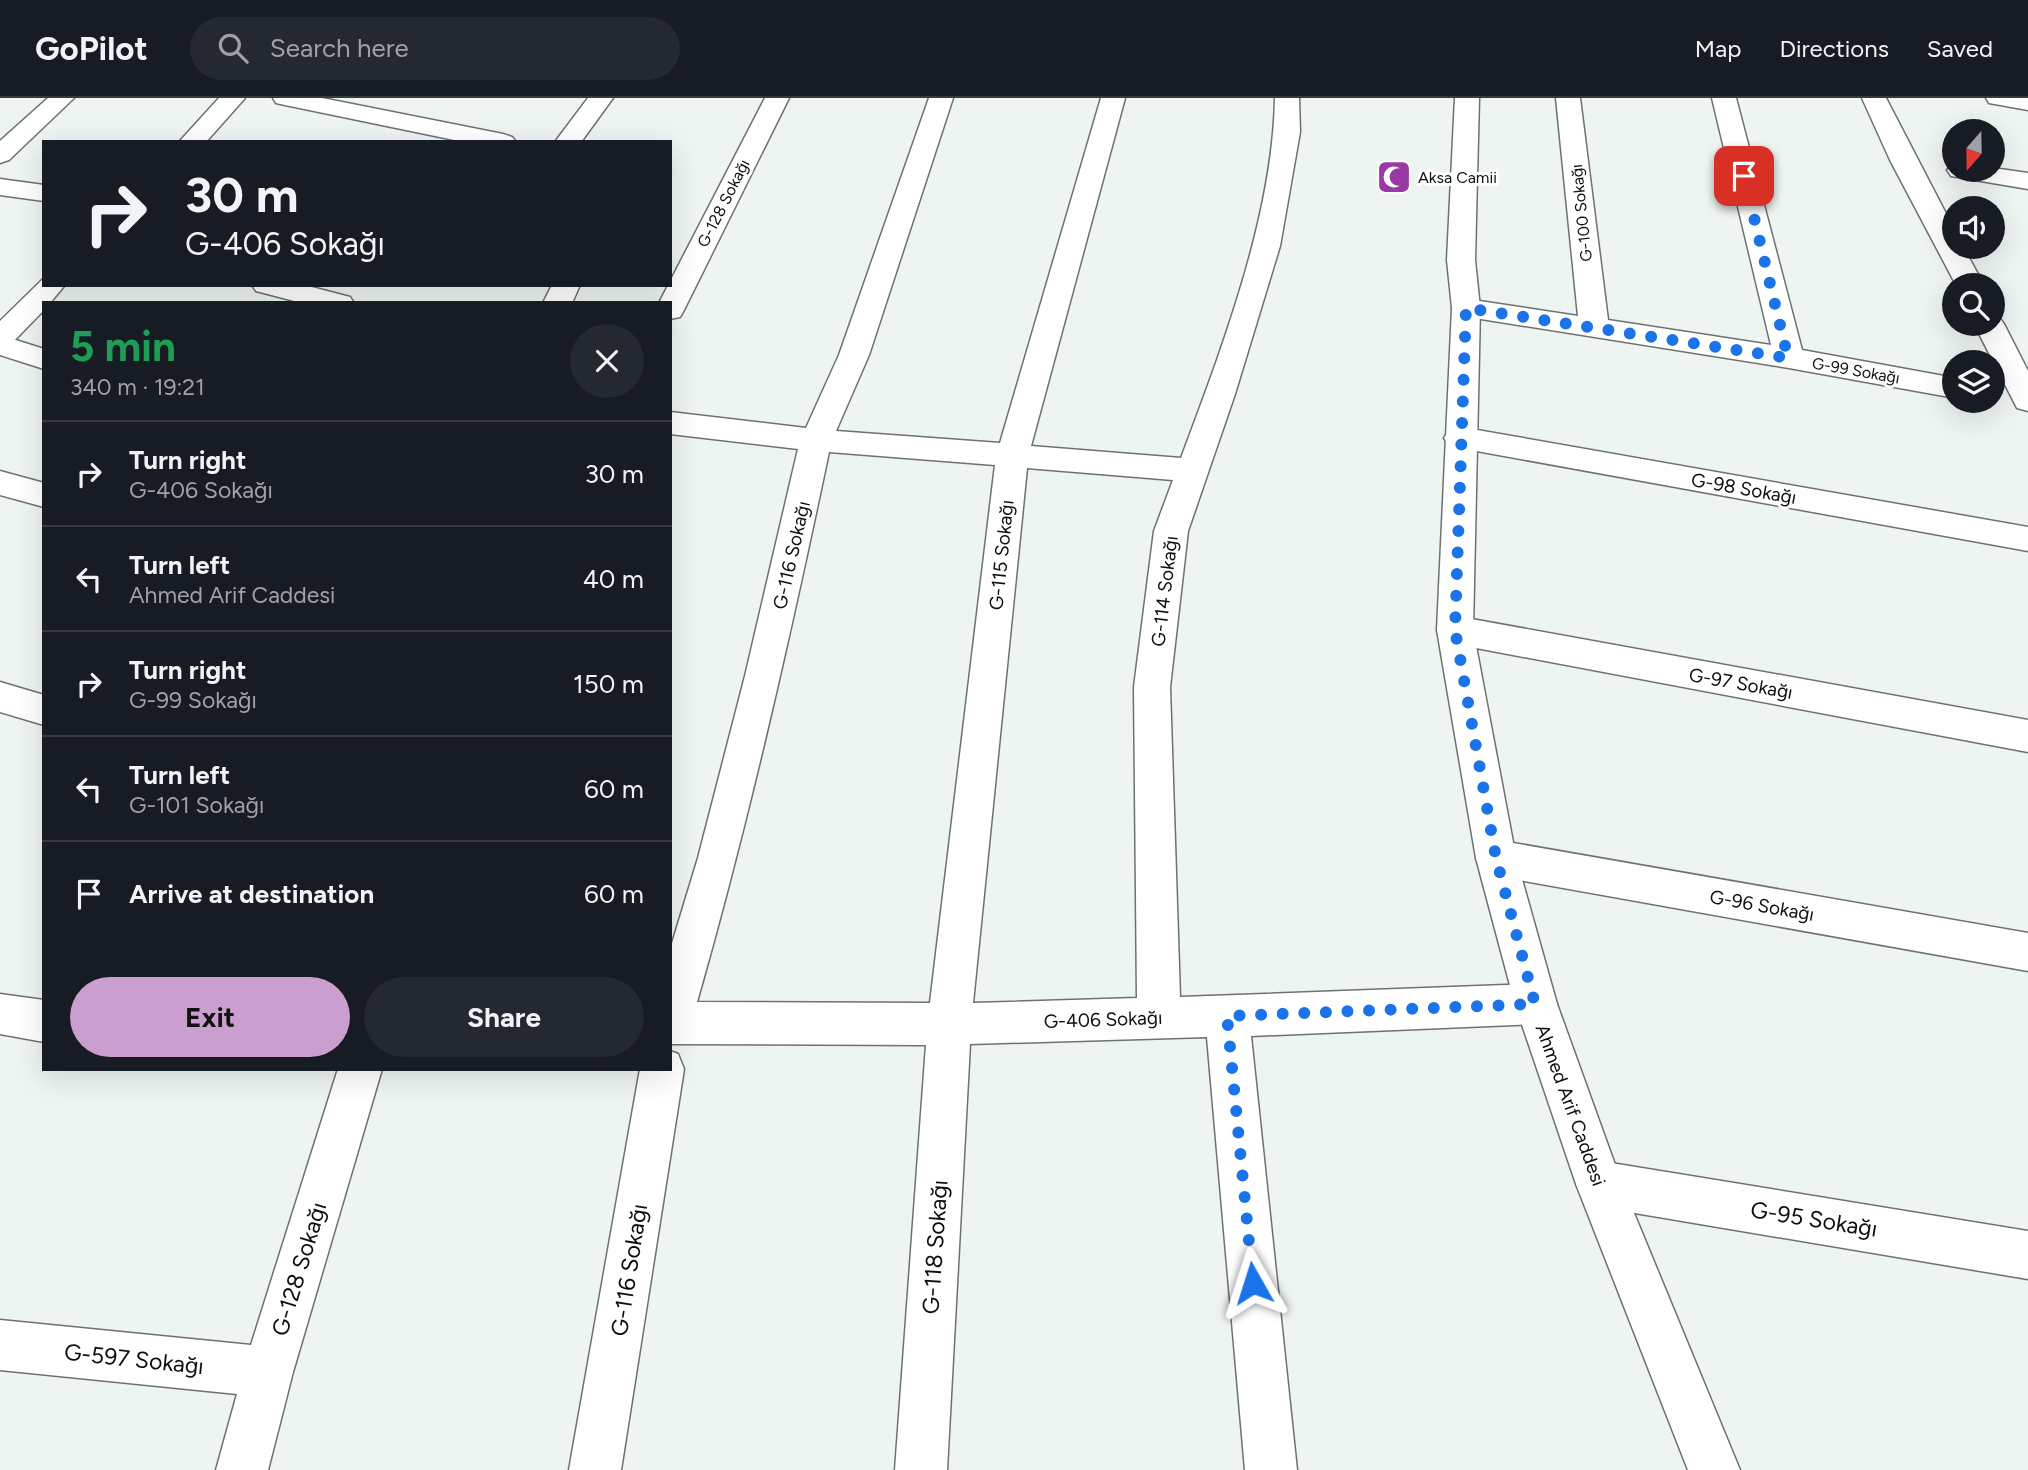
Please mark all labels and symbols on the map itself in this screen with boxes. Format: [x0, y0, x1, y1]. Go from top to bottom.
north arrow [1942, 119, 2006, 182]
pin [1714, 146, 1774, 206]
street label: G-128 Sokağı [693, 156, 754, 250]
mosque icon: Aksa Camii [1375, 158, 1413, 196]
street label: G-100 Sokağı [1567, 163, 1596, 263]
place label: Aksa Camii [1418, 168, 1497, 187]
street label: G-99 Sokağı [1811, 353, 1901, 388]
street label: G-98 Sokağı [1690, 468, 1798, 509]
street label: G-116 Sokağı [768, 499, 815, 612]
street label: G-115 Sokağı [984, 499, 1019, 611]
street label: G-114 Sokağı [1146, 534, 1183, 648]
street label: G-97 Sokağı [1687, 663, 1795, 704]
street label: G-96 Sokağı [1708, 885, 1816, 926]
street label: G-406 Sokağı [1043, 1006, 1163, 1033]
street label: Ahmed Arif Caddesi [1531, 1021, 1610, 1189]
street label: G-118 Sokağı [916, 1179, 954, 1315]
street label: G-95 Sokağı [1749, 1195, 1879, 1243]
street label: G-128 Sokağı [265, 1199, 333, 1339]
street label: G-116 Sokağı [605, 1202, 653, 1338]
position arrow [1216, 1246, 1290, 1320]
street label: G-597 Sokağı [63, 1338, 205, 1380]

